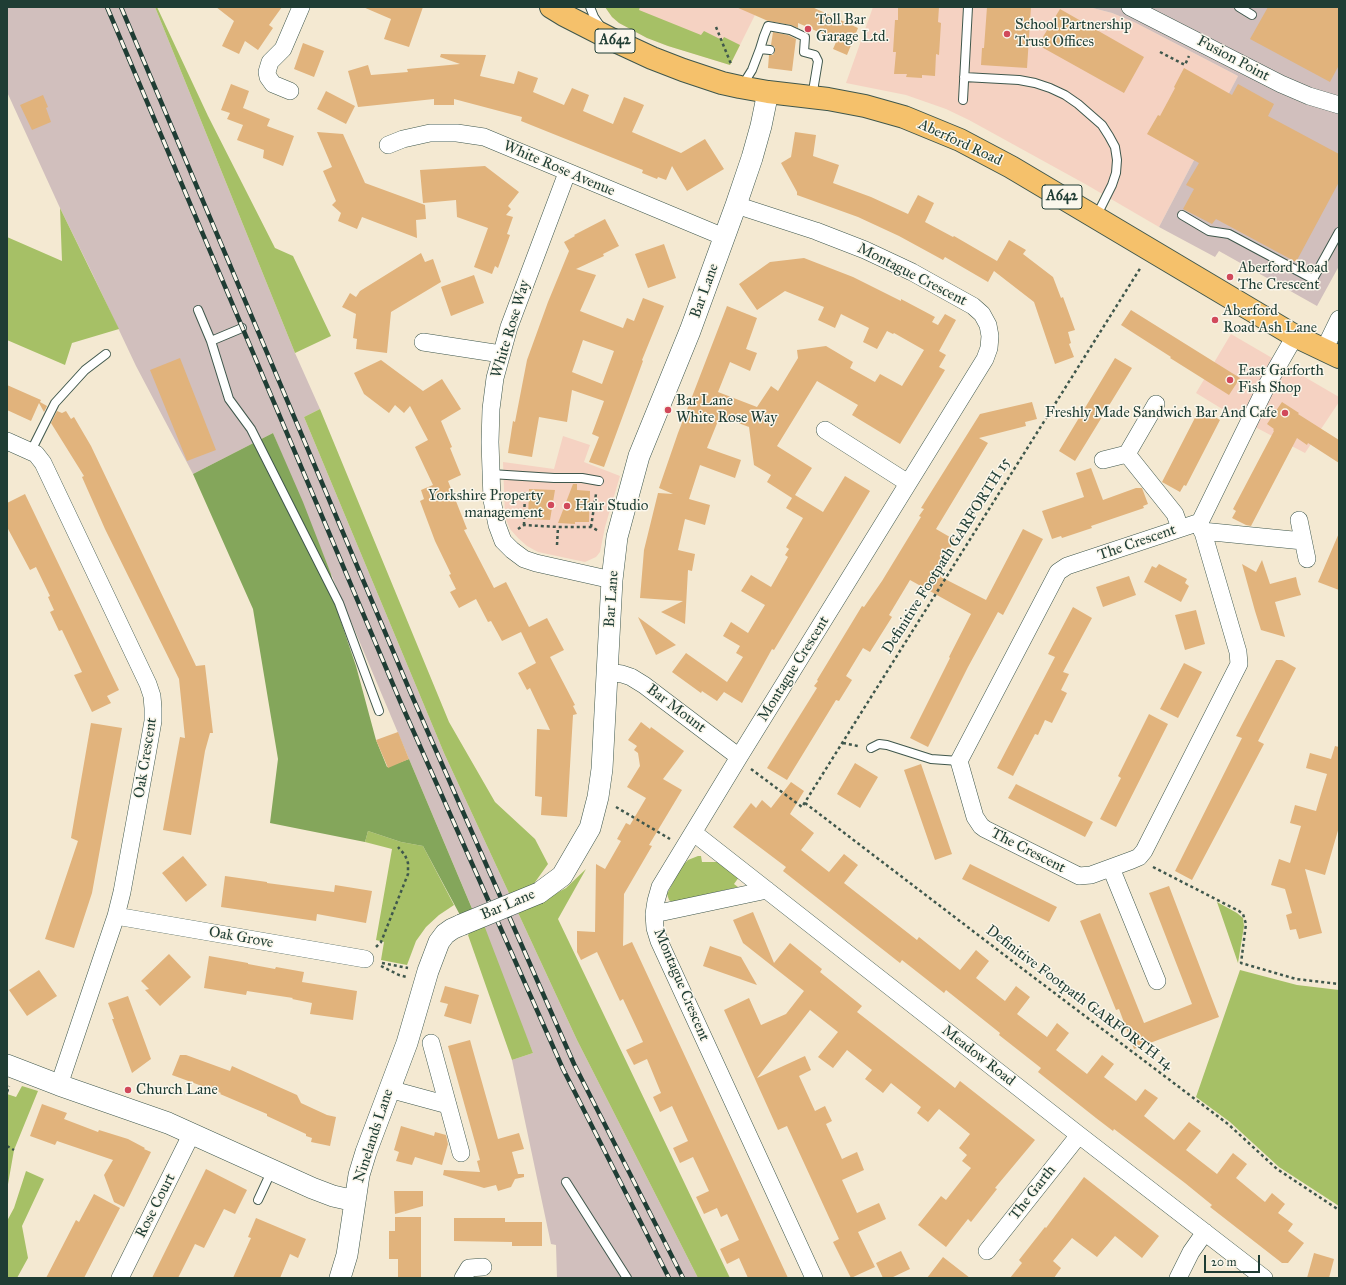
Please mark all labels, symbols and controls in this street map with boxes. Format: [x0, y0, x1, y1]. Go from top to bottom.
place label: Toll Bar Garage Ltd. [816, 11, 889, 46]
place label: School Partnership Trust Offices [1015, 16, 1132, 51]
marker: Toll Bar Garage Ltd. [803, 24, 813, 34]
road number: A642 [595, 29, 635, 53]
marker: School Partnership Trust Offices [1002, 29, 1012, 39]
street label: Fusion Point [1194, 32, 1272, 86]
street label: Aberford Road [915, 116, 1005, 170]
street label: White Rose Avenue [500, 137, 618, 201]
road number: A642 [1042, 185, 1082, 209]
street label: Montague Crescent [854, 240, 970, 310]
place label: Aberford Road The Crescent [1238, 259, 1328, 294]
street label: Bar Lane [687, 261, 723, 321]
marker: Aberford Road The Crescent [1225, 272, 1235, 282]
street label: White Rose Way [488, 278, 534, 380]
place label: Aberford Road Ash Lane [1223, 302, 1317, 337]
marker: Aberford Road Ash Lane [1210, 315, 1220, 325]
place label: East Garforth Fish Shop [1238, 362, 1324, 397]
marker: East Garforth Fish Shop [1225, 375, 1235, 385]
place label: Bar Lane White Rose Way [676, 392, 777, 427]
place label: Freshly Made Sandwich Bar And Cafe [1045, 404, 1277, 422]
marker: Bar Lane White Rose Way [663, 405, 673, 415]
marker: Freshly Made Sandwich Bar And Cafe [1280, 408, 1290, 418]
street label: Definitive Footpath GARFORTH 15 [879, 455, 1015, 657]
place label: Yorkshire Property management [428, 487, 543, 522]
place label: Hair Studio [575, 497, 648, 515]
marker: Yorkshire Property management [546, 500, 556, 510]
marker: Hair Studio [562, 501, 572, 511]
street label: The Crescent [1096, 521, 1178, 565]
street label: Bar Lane [601, 570, 623, 628]
street label: Montague Crescent [754, 613, 834, 725]
street label: Bar Mount [643, 681, 709, 737]
street label: Oak Crescent [131, 716, 161, 800]
street label: The Crescent [988, 824, 1068, 878]
street label: Bar Lane [478, 886, 538, 924]
street label: Definitive Footpath GARFORTH 14 [982, 922, 1176, 1074]
street label: Oak Grove [207, 923, 275, 953]
street label: Montague Crescent [649, 926, 713, 1044]
street label: Meadow Road [938, 1022, 1018, 1090]
place label: Church Lane [136, 1081, 218, 1099]
marker: Church Lane [123, 1085, 133, 1095]
street label: Ninelands Lane [350, 1087, 398, 1185]
street label: The Garth [1006, 1162, 1060, 1224]
street label: Rose Court [132, 1171, 180, 1241]
scale bar [1206, 1247, 1262, 1273]
text: 20 m [1211, 1255, 1237, 1269]

